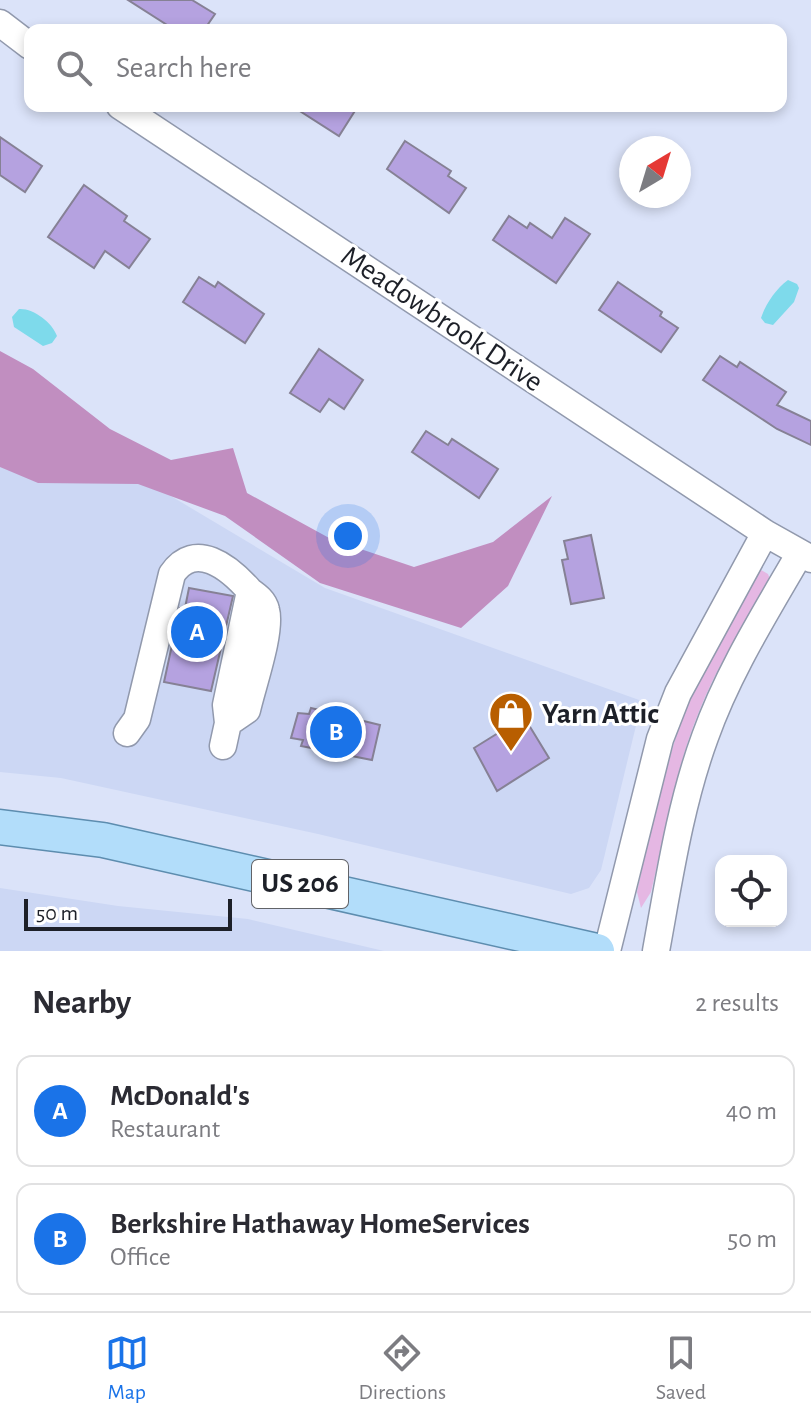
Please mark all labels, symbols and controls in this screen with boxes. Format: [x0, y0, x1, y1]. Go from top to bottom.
search box [24, 24, 787, 112]
icon: search [52, 46, 96, 90]
text: Search here [116, 53, 252, 83]
north arrow [619, 136, 691, 208]
street label: Meadowbrook Drive [336, 241, 548, 397]
your location [328, 516, 368, 556]
pin: A [171, 602, 223, 662]
shop icon: Yarn Attic [487, 690, 535, 753]
place label: Yarn Attic [542, 699, 659, 729]
pin: B [310, 702, 362, 762]
map controls [715, 855, 787, 927]
button: locate [715, 855, 787, 927]
road number: US 206 [252, 860, 348, 908]
scale bar [24, 895, 232, 931]
text: 50 m [36, 902, 78, 924]
text: Nearby [32, 986, 131, 1020]
text: 2 results [695, 990, 779, 1016]
text: McDonald's [110, 1081, 250, 1111]
text: A [52, 1098, 68, 1124]
text: 40 m [726, 1098, 777, 1124]
text: Restaurant [110, 1116, 220, 1142]
text: Berkshire Hathaway HomeServices [110, 1209, 530, 1239]
text: B [52, 1226, 68, 1252]
text: 50 m [727, 1226, 777, 1252]
text: Office [110, 1244, 171, 1270]
tab: Map [105, 1331, 149, 1405]
tab: Directions [358, 1331, 446, 1405]
tab: Saved [656, 1331, 706, 1405]

